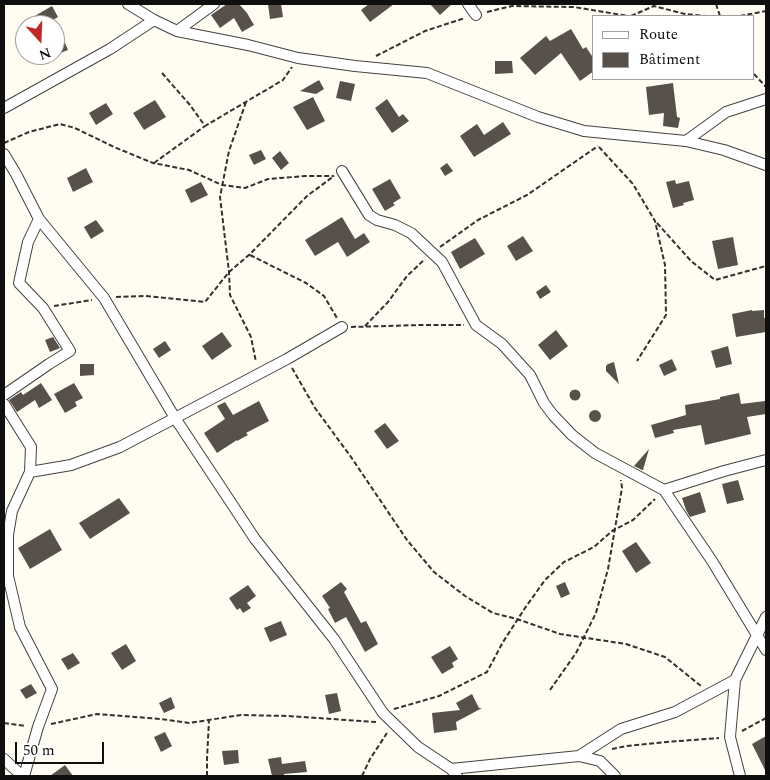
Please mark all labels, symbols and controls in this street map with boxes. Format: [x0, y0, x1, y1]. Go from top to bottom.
north arrow [15, 15, 65, 65]
legend [592, 15, 755, 80]
text: Route [639, 23, 678, 46]
text: N [36, 42, 54, 65]
text: Bâtiment [639, 48, 700, 71]
scale bar [18, 732, 106, 764]
text: 50 m [23, 739, 55, 762]

